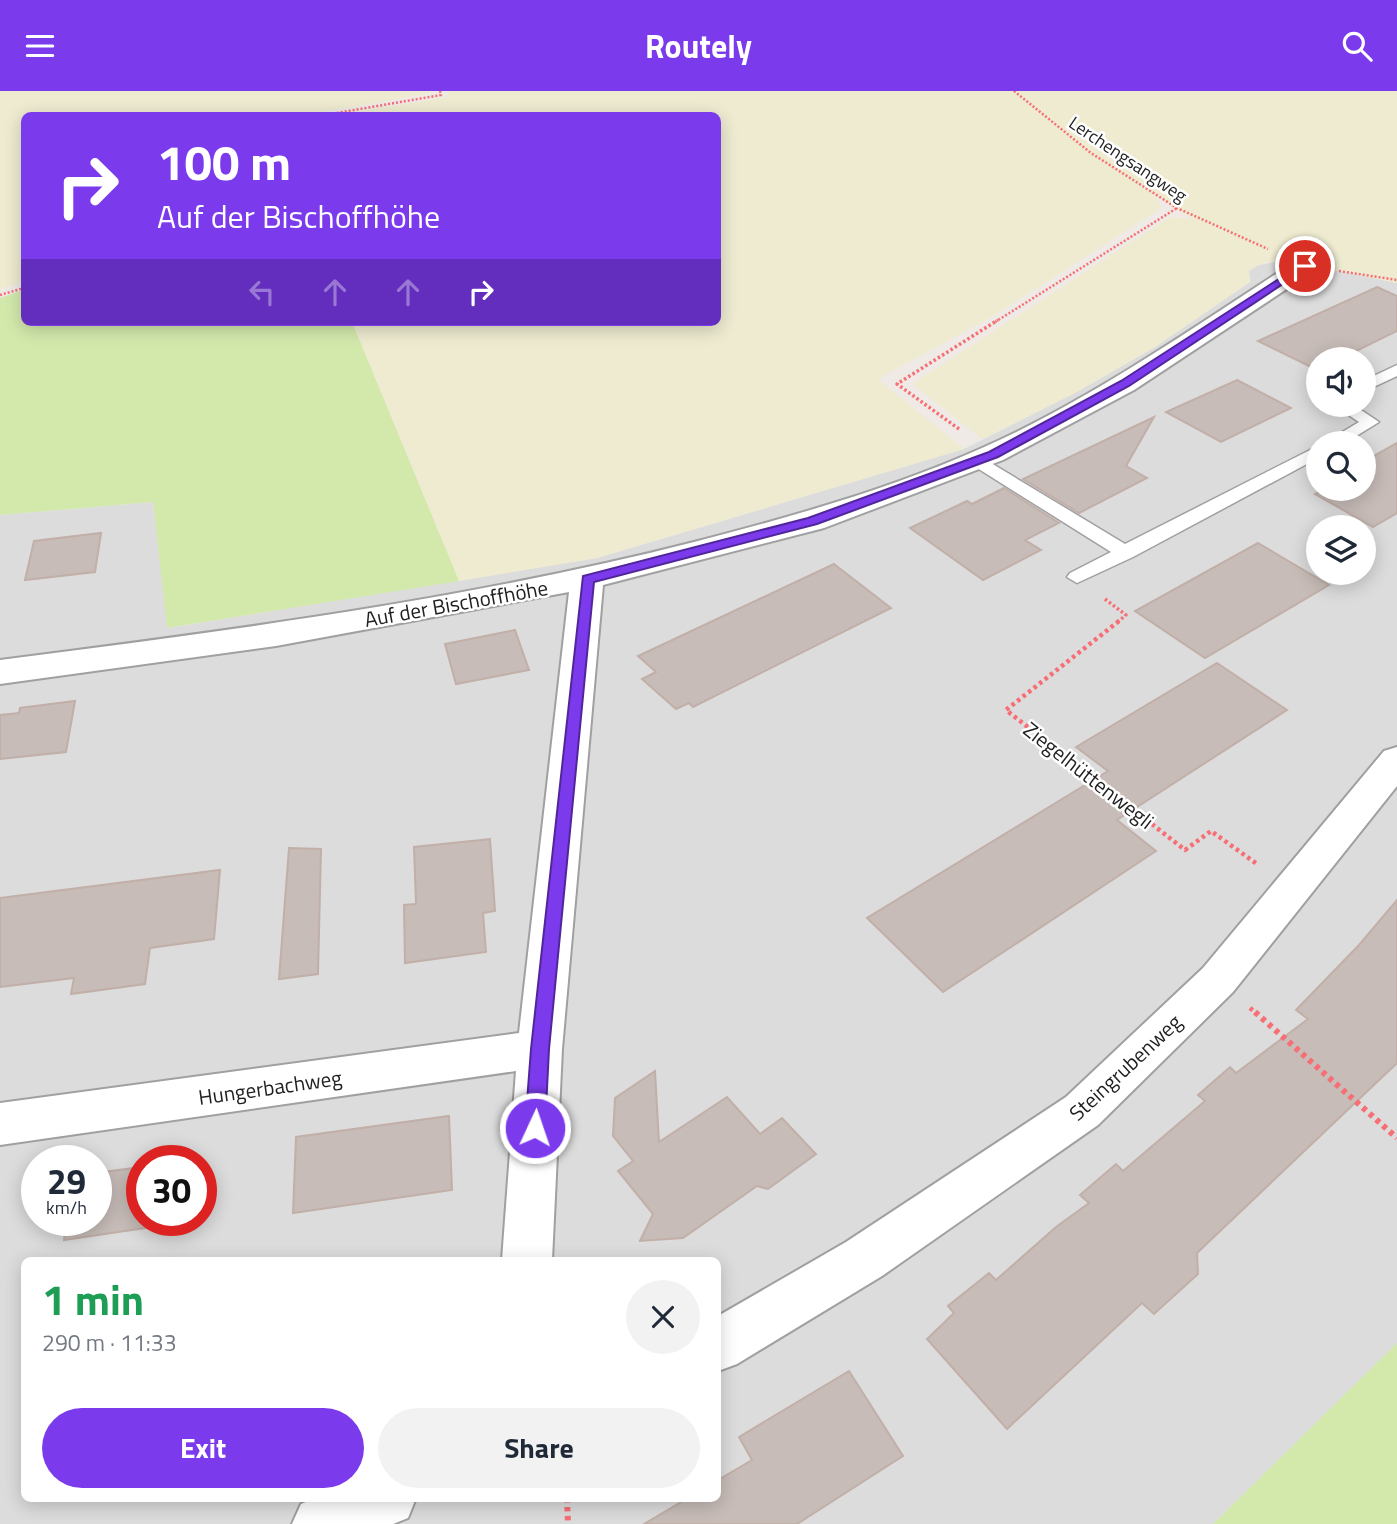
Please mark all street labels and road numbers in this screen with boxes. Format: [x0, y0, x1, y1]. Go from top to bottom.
street label: Lerchengsangweg [1063, 109, 1193, 209]
street label: Auf der Bischoffhöhe [362, 571, 550, 635]
street label: Ziegelhüttenwegli [1017, 714, 1161, 836]
street label: Steingrubenweg [1061, 1006, 1189, 1128]
street label: Hungerbachweg [196, 1061, 344, 1113]

